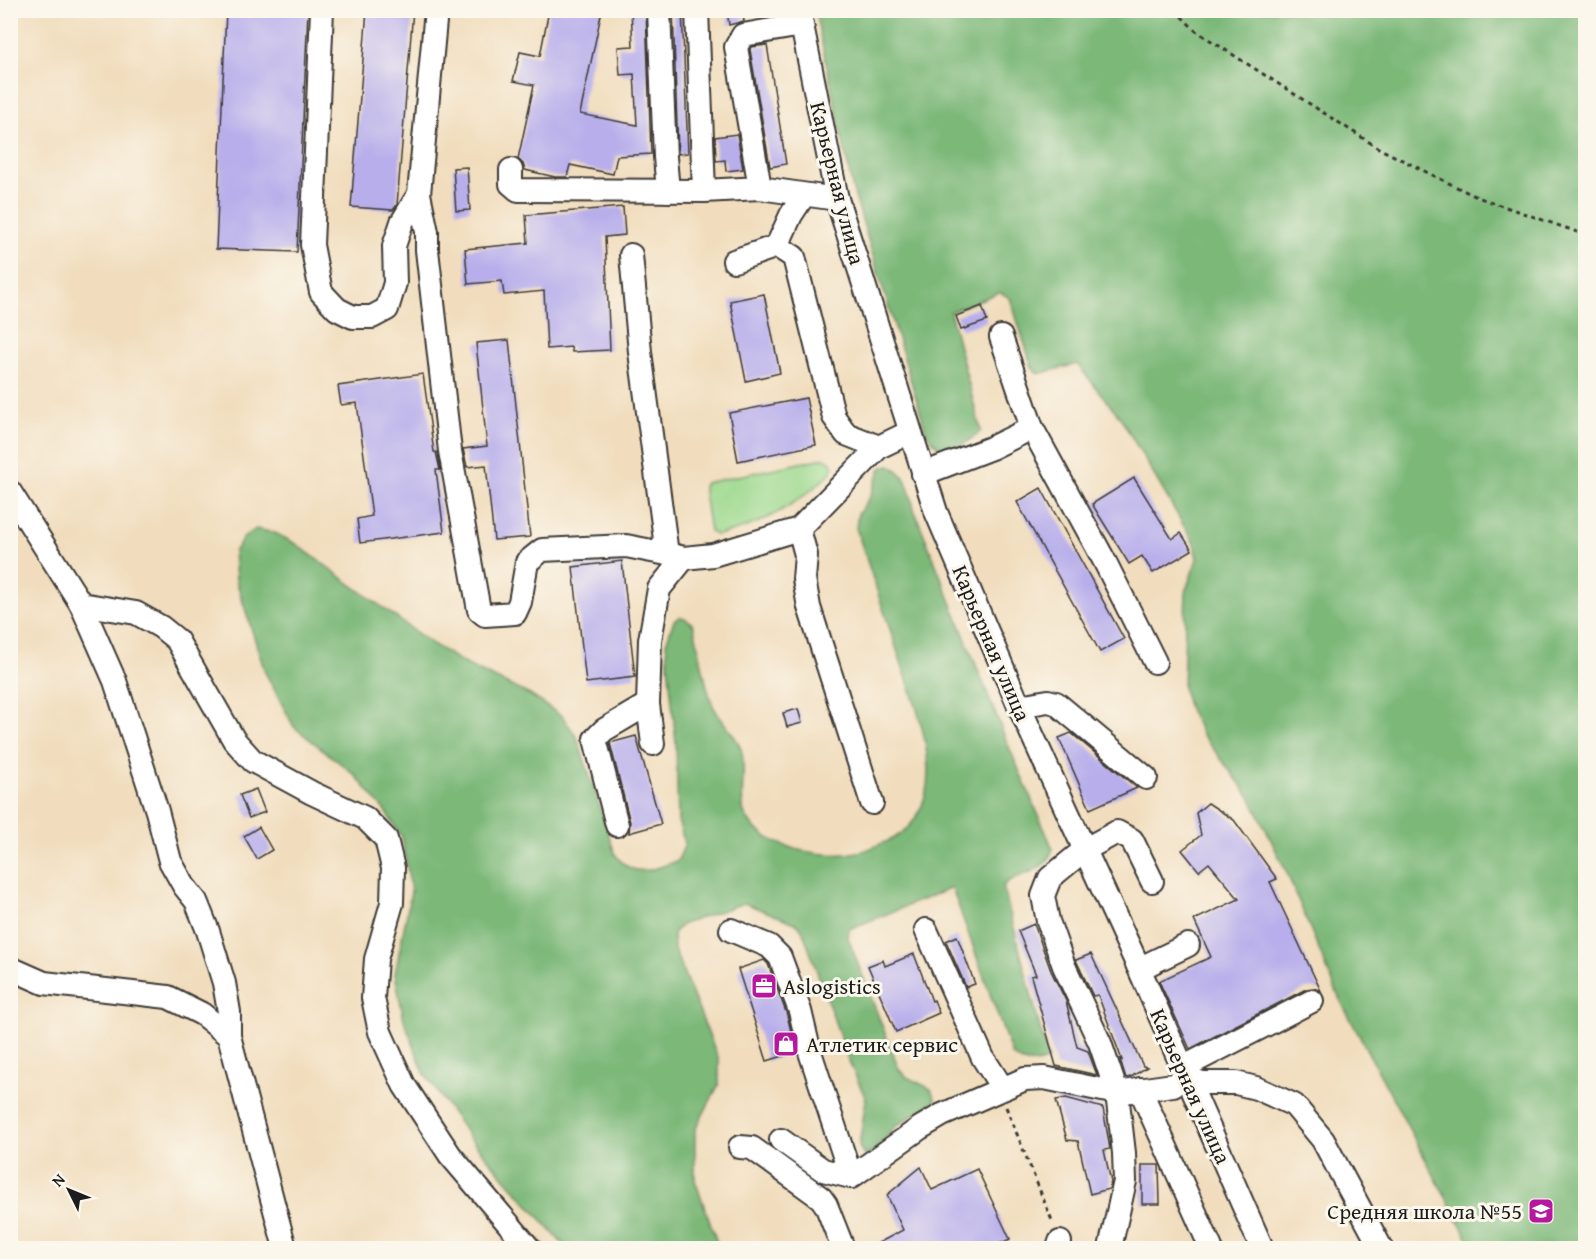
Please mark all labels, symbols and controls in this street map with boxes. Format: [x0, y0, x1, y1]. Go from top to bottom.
street label: Карьерная улица [802, 98, 874, 268]
street label: Карьерная улица [945, 560, 1040, 727]
place label: Aslogistics [783, 970, 881, 1002]
office icon: Aslogistics [749, 971, 779, 1001]
street label: Карьерная улица [1142, 1003, 1240, 1169]
place label: Атлетик сервис [806, 1028, 958, 1060]
shop icon: Атлетик сервис [771, 1029, 801, 1059]
north arrow [39, 1160, 99, 1220]
text: N [46, 1167, 71, 1192]
place label: Средняя школа №55 [1327, 1195, 1522, 1227]
school or university icon: Средняя школа №55 [1526, 1196, 1556, 1226]

